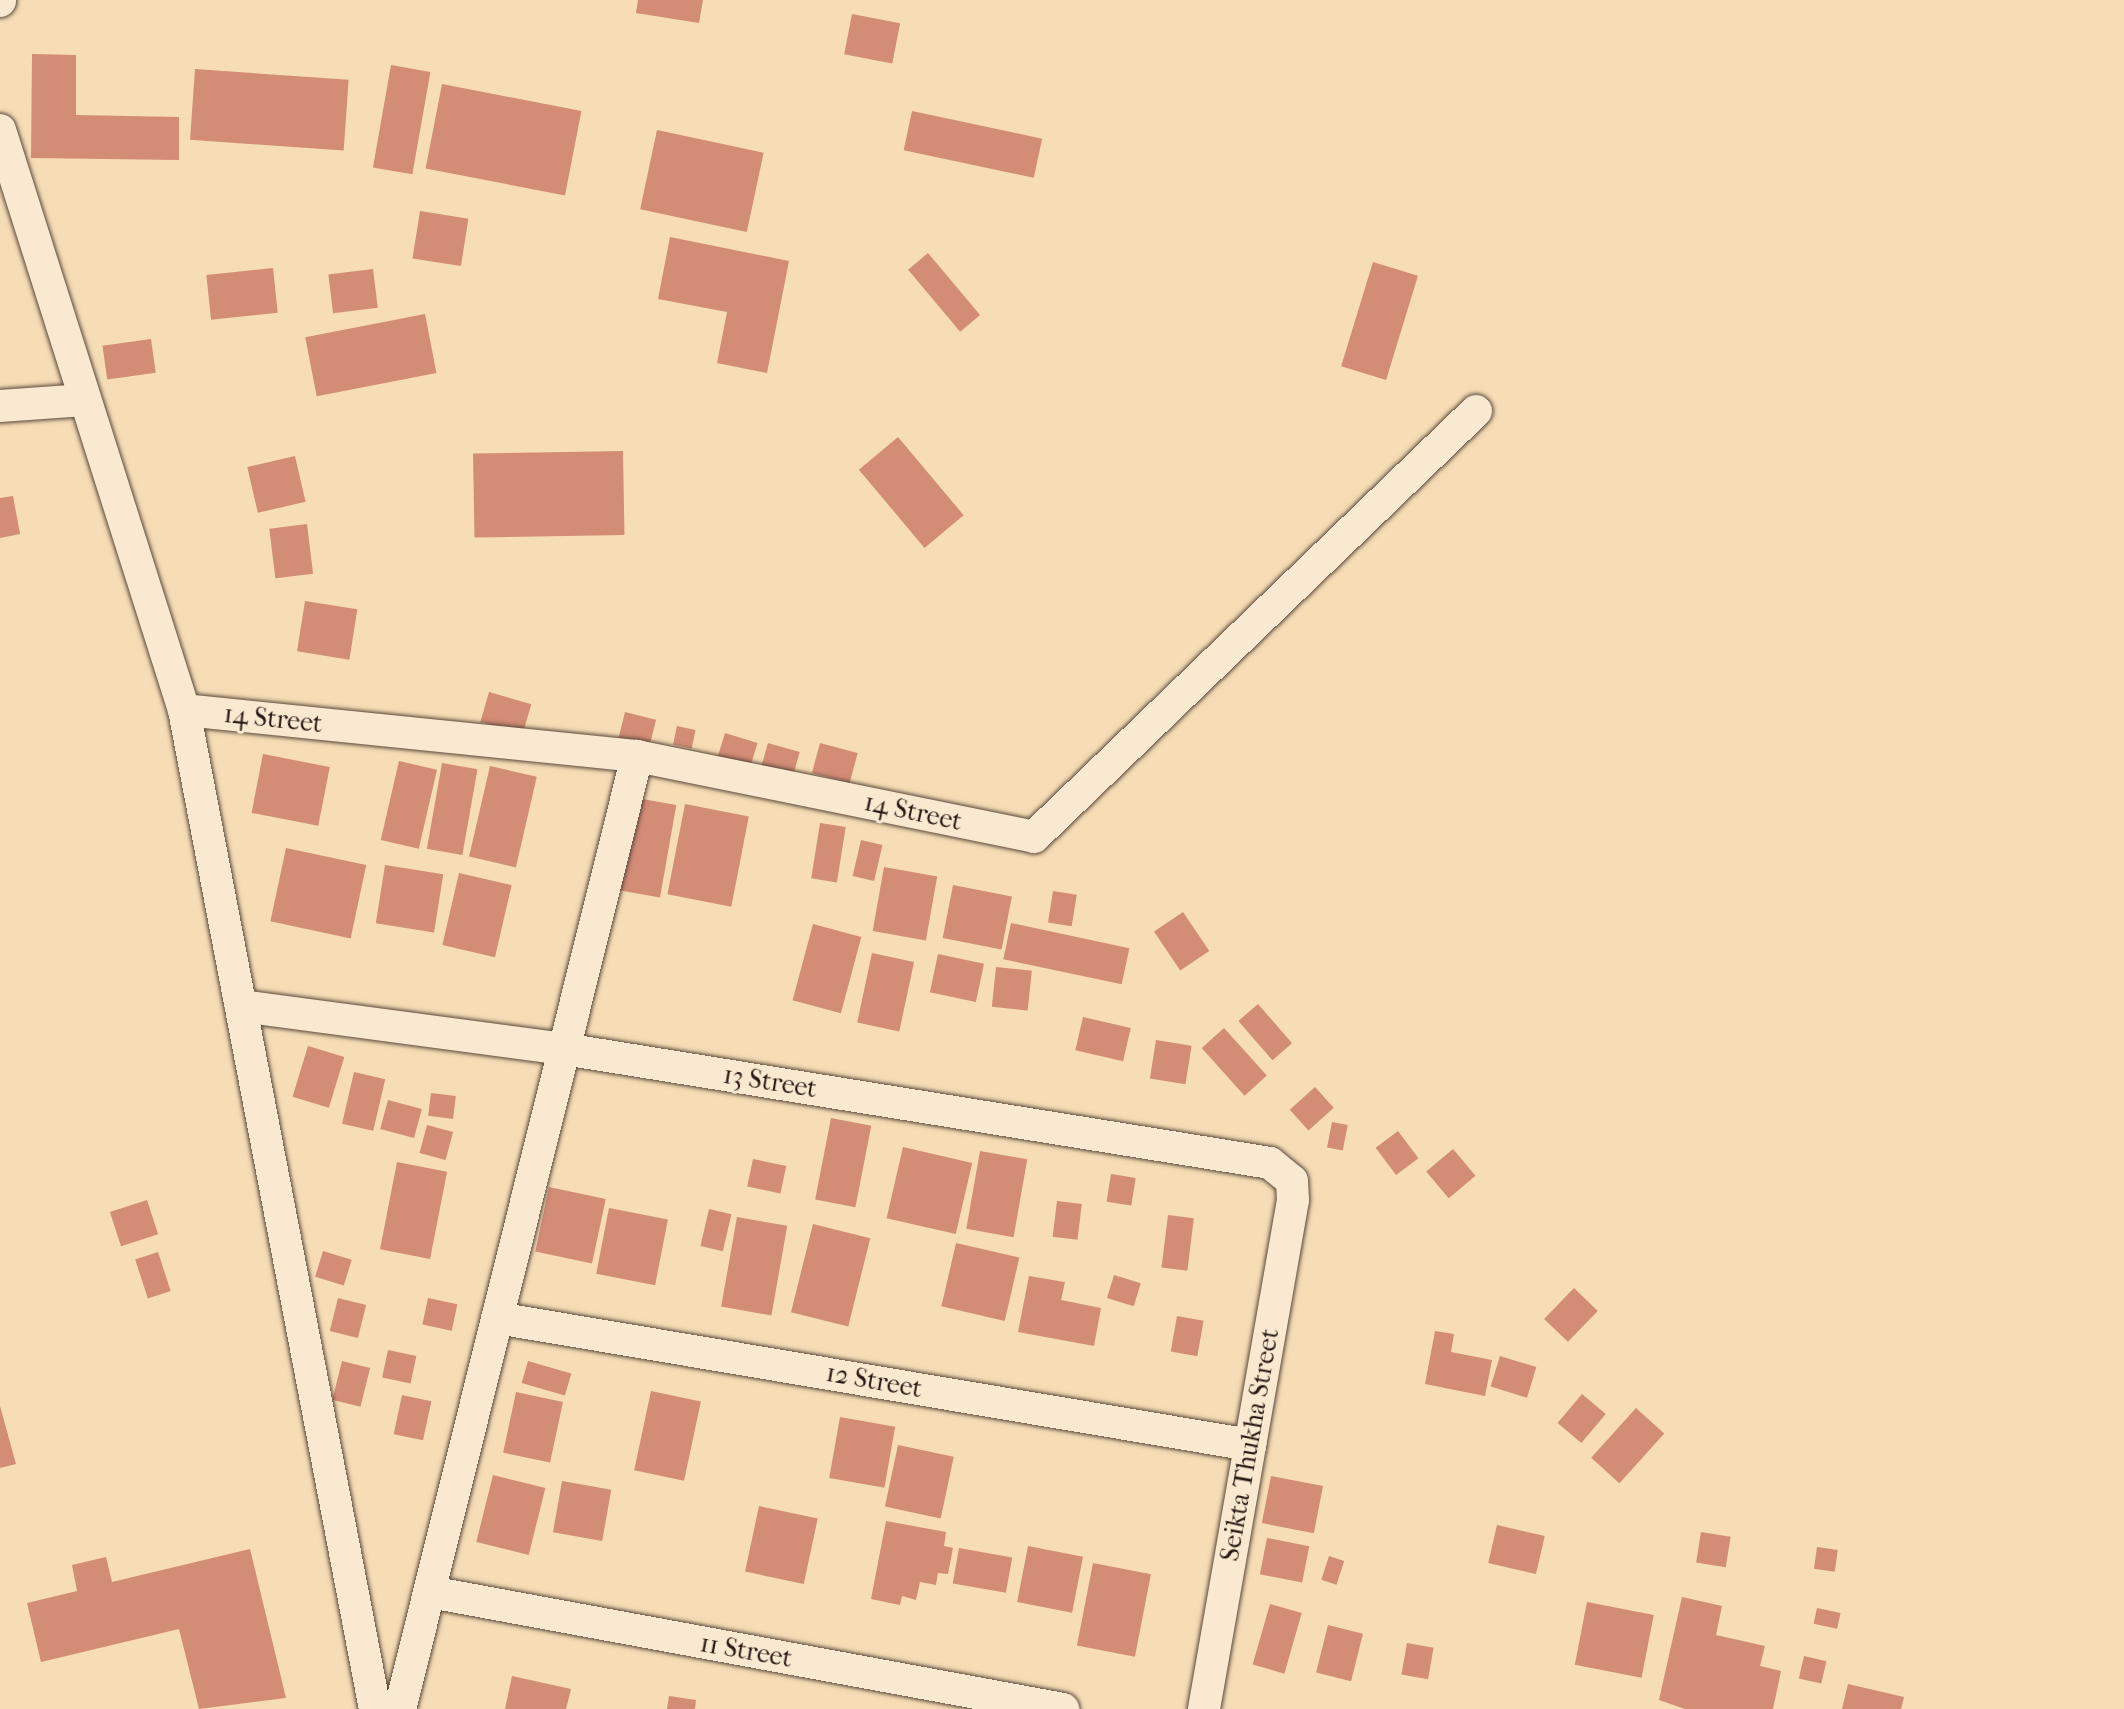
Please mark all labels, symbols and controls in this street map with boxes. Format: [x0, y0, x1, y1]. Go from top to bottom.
street label: 14 Street [222, 698, 324, 740]
street label: 14 Street [861, 786, 965, 838]
street label: 13 Street [721, 1059, 819, 1105]
street label: Seikta Thukha Street [1214, 1326, 1286, 1564]
street label: 12 Street [824, 1357, 924, 1405]
street label: 11 Street [698, 1628, 794, 1674]

